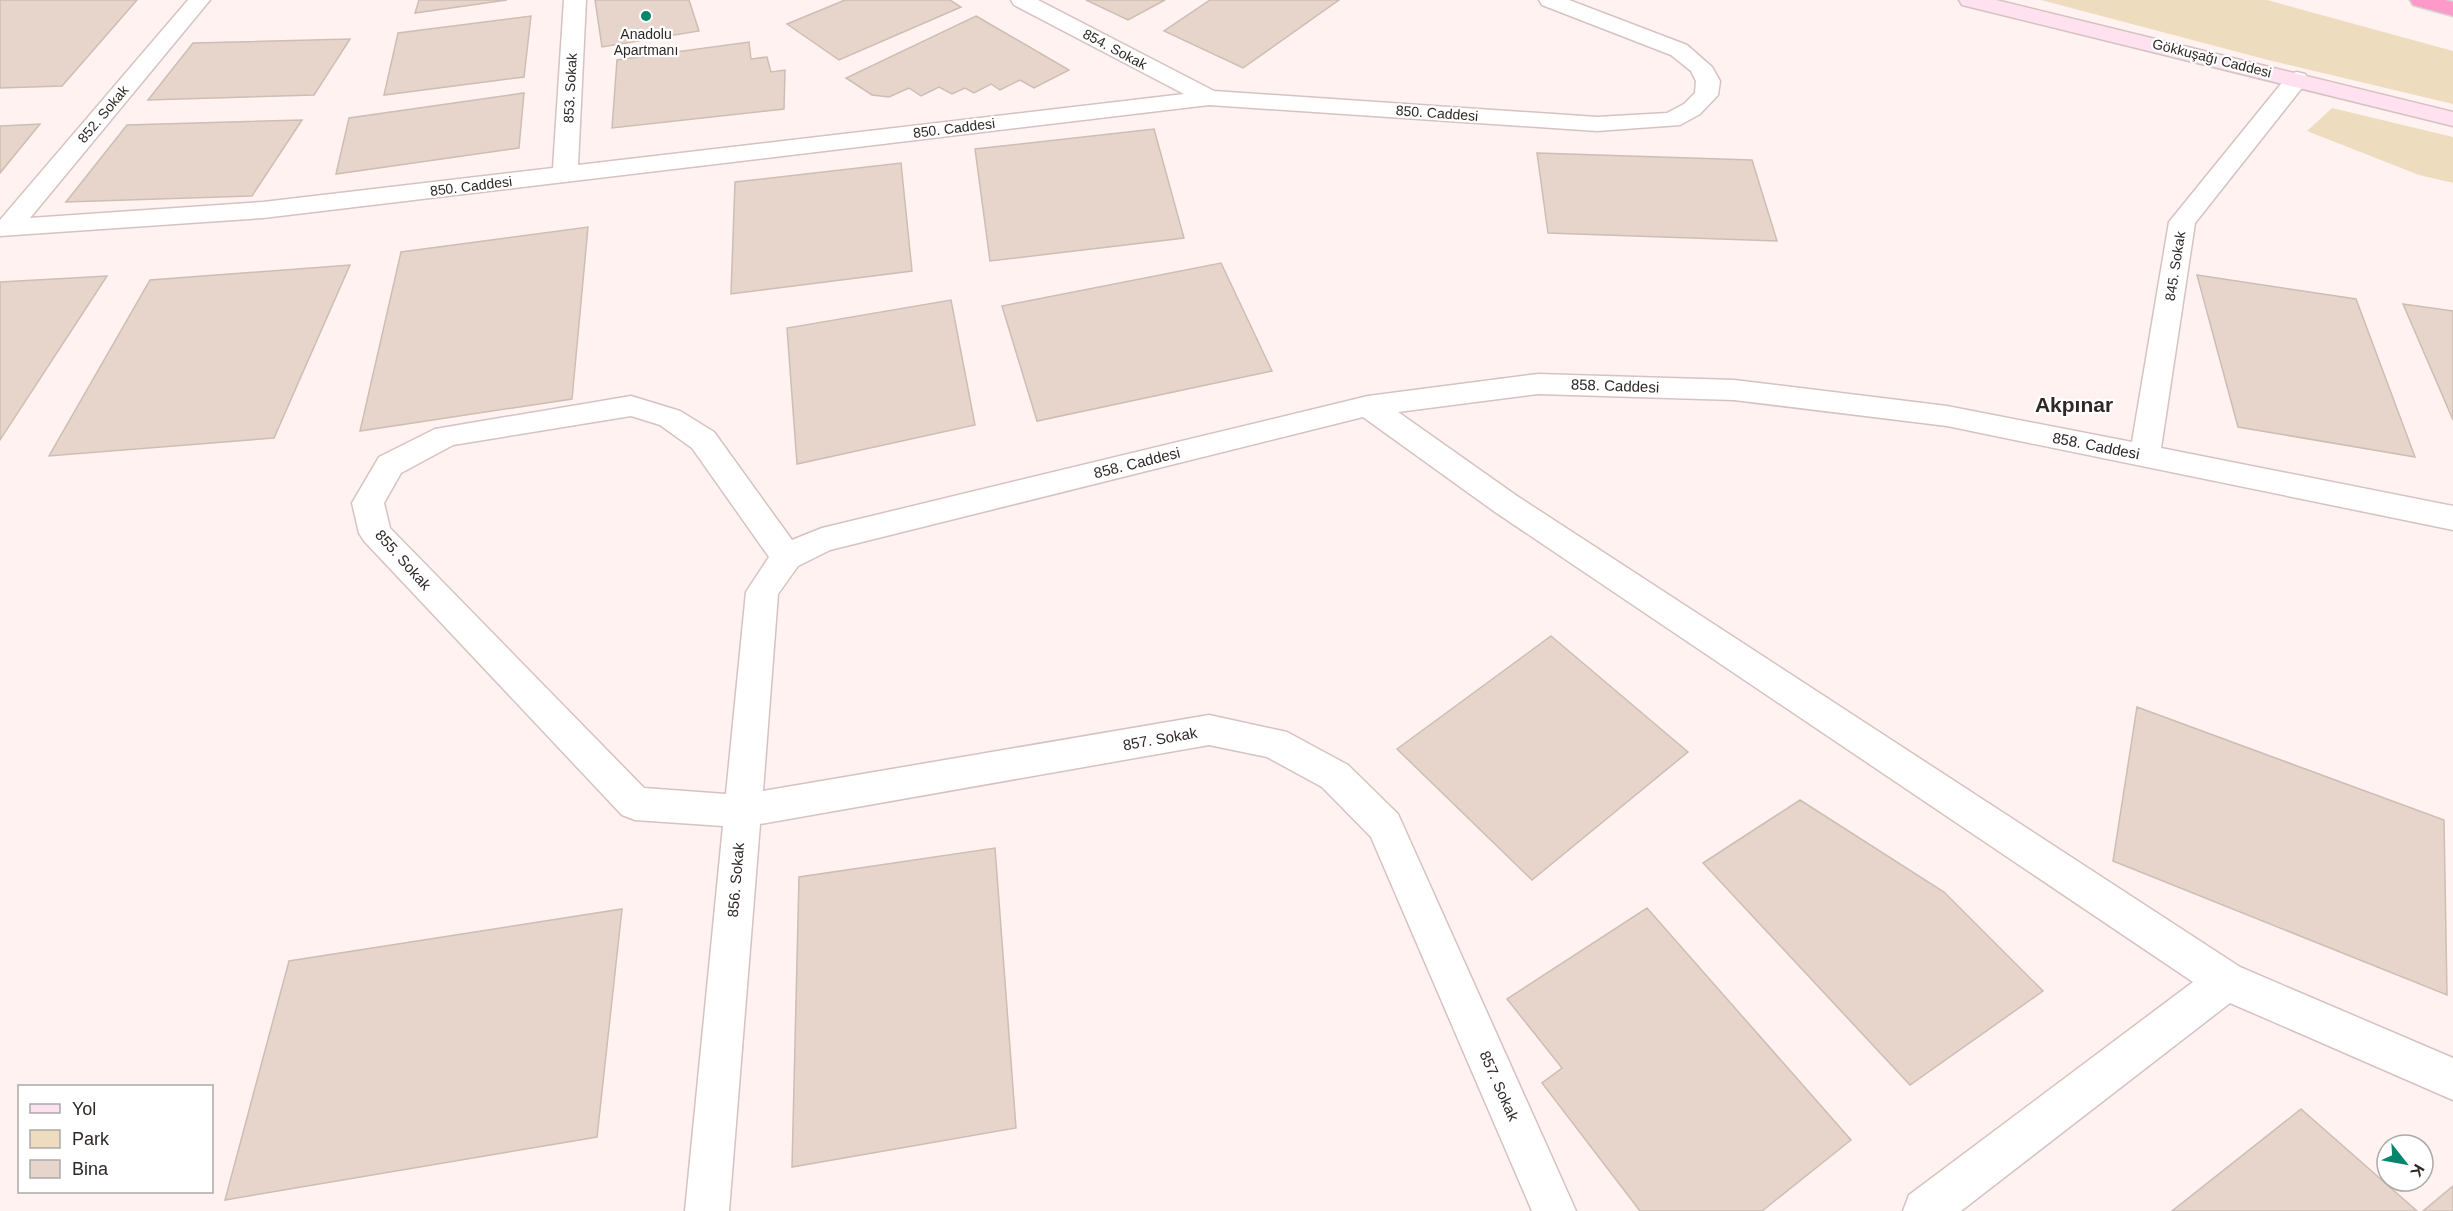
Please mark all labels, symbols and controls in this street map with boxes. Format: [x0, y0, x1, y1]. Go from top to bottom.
marker: Anadolu Apartmanı [639, 9, 653, 23]
street label: 854. Sokak [1080, 25, 1151, 73]
place label: Anadolu Apartmanı [614, 26, 678, 58]
street label: Gökkuşağı Caddesi [2151, 35, 2273, 81]
street label: 853. Sokak [560, 52, 580, 123]
street label: 852. Sokak [74, 81, 132, 146]
street label: 850. Caddesi [1395, 102, 1479, 124]
street label: 850. Caddesi [912, 115, 996, 141]
street label: 850. Caddesi [429, 173, 513, 199]
street label: 845. Sokak [2162, 229, 2189, 302]
street label: 858. Caddesi [1571, 375, 1659, 396]
district label: Akpınar [2035, 393, 2113, 416]
street label: 858. Caddesi [2051, 429, 2141, 462]
street label: 858. Caddesi [1092, 444, 1182, 481]
street label: 855. Sokak [372, 526, 435, 594]
street label: 857. Sokak [1121, 724, 1199, 753]
street label: 856. Sokak [724, 841, 747, 918]
street label: 857. Sokak [1476, 1048, 1523, 1124]
legend [18, 1085, 213, 1193]
text: Yol [72, 1099, 96, 1119]
text: Park [72, 1129, 110, 1149]
north arrow [2375, 1133, 2435, 1193]
text: Bina [72, 1159, 109, 1179]
text: K [2407, 1161, 2428, 1180]

